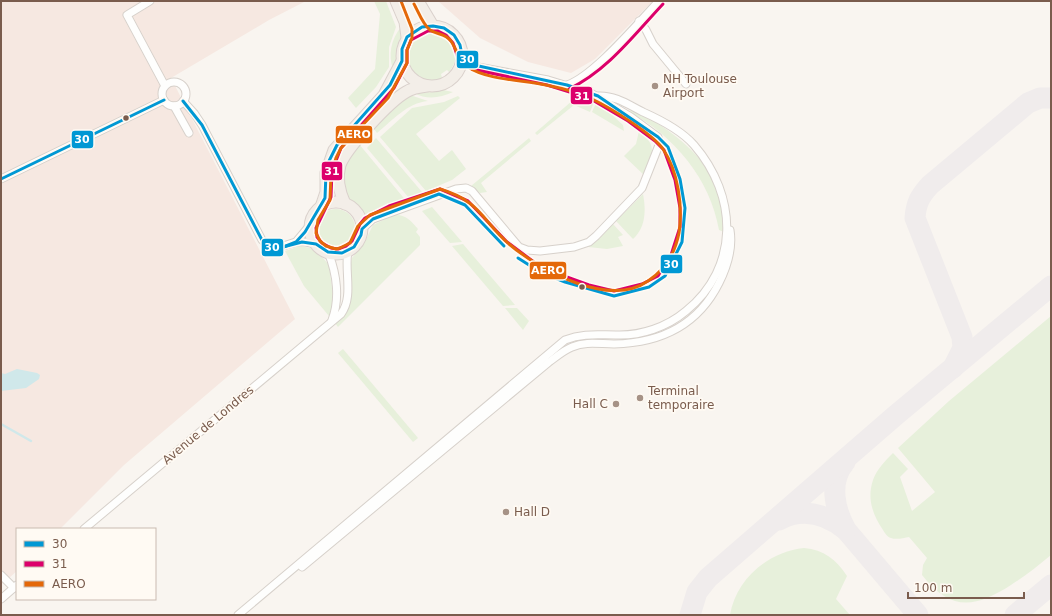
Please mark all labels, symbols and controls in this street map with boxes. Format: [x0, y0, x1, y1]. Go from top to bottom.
line badge: 30 [456, 50, 479, 69]
text: 30 [459, 53, 475, 66]
place label: NH Toulouse Airport [663, 72, 737, 100]
marker: NH Toulouse Airport [650, 81, 660, 91]
line badge: 31 [570, 86, 593, 105]
text: 31 [574, 90, 590, 103]
unlabelled marker [121, 113, 131, 123]
line badge: AERO [335, 125, 373, 144]
text: AERO [337, 128, 371, 141]
line badge: 30 [71, 130, 94, 149]
text: 30 [74, 133, 90, 146]
line badge: 31 [321, 161, 343, 181]
text: 31 [324, 165, 340, 178]
line badge: 30 [261, 238, 284, 257]
text: 30 [264, 241, 280, 254]
line badge: 30 [660, 254, 683, 274]
text: 30 [663, 258, 679, 271]
line badge: AERO [529, 261, 567, 280]
text: AERO [531, 264, 565, 277]
unlabelled marker [577, 282, 587, 292]
street label: Avenue de Londres [160, 383, 256, 467]
place label: Terminal temporaire [647, 384, 714, 412]
marker: Terminal temporaire [635, 393, 645, 403]
place label: Hall C [573, 397, 608, 411]
marker: Hall C [611, 399, 621, 409]
place label: Hall D [514, 505, 550, 519]
marker: Hall D [501, 507, 511, 517]
legend [16, 528, 156, 600]
text: 30 [52, 537, 67, 551]
text: 31 [52, 557, 67, 571]
scale bar [908, 574, 1024, 600]
text: AERO [52, 577, 86, 591]
text: 100 m [914, 581, 952, 595]

